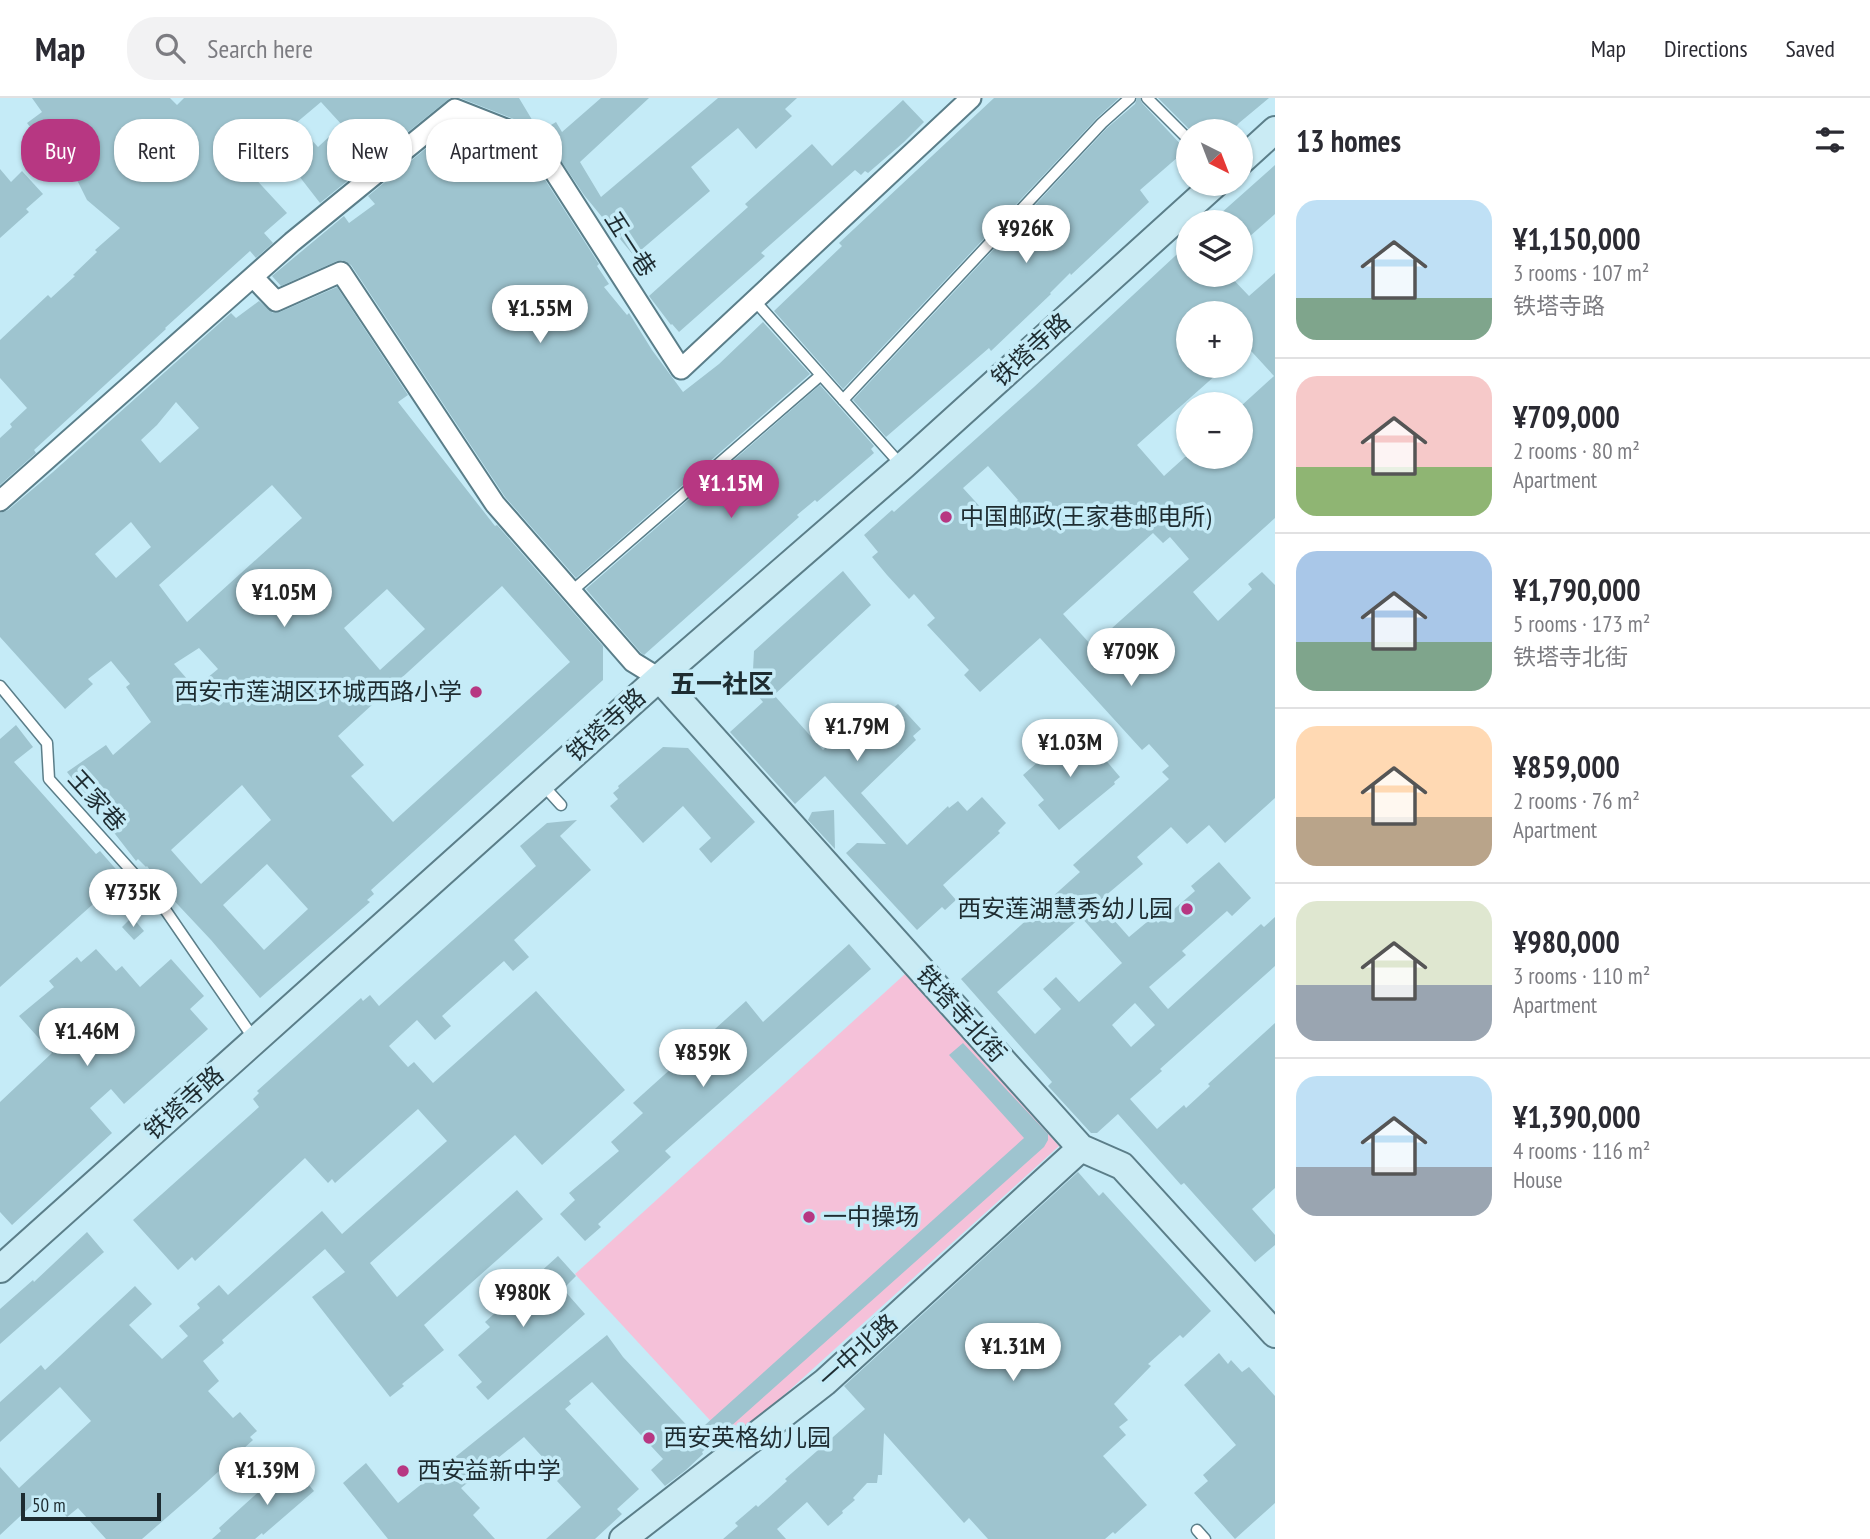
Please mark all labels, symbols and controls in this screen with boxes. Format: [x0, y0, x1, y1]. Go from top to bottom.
search box [127, 17, 617, 80]
text: Map [35, 27, 85, 70]
icon: search [151, 29, 189, 67]
text: Search here [207, 32, 313, 65]
text: Map [1591, 33, 1626, 64]
text: Directions [1664, 33, 1748, 64]
text: Saved [1786, 33, 1835, 64]
chip: Buy [21, 119, 100, 182]
chip: Rent [114, 119, 199, 182]
chip: Filters [213, 119, 313, 182]
chip: New [327, 119, 412, 182]
chip: Apartment [426, 119, 562, 182]
north arrow [1176, 119, 1253, 196]
map controls [1176, 119, 1253, 469]
text: 13 homes [1296, 121, 1401, 160]
icon: filters [1811, 121, 1849, 159]
street label: 五一巷 [598, 205, 663, 282]
pin: ¥926K [977, 206, 1075, 265]
button: layers [1176, 210, 1253, 287]
text: ¥926K [998, 213, 1054, 242]
text: ¥1,150,000 [1513, 219, 1641, 258]
icon: home [1352, 228, 1436, 312]
text: 3 rooms · 107 m² [1513, 258, 1649, 287]
pin: ¥1.55M [483, 286, 597, 345]
text: 铁塔寺路 [1513, 291, 1605, 320]
text: ¥1.55M [508, 293, 572, 322]
button: + [1176, 301, 1253, 378]
street label: 铁塔寺路 [985, 306, 1077, 393]
button: − [1176, 392, 1253, 469]
text: ¥709,000 [1513, 397, 1620, 436]
icon: home [1352, 404, 1436, 488]
text: 2 rooms · 80 m² [1513, 436, 1640, 465]
pin: ¥1.15M [674, 460, 788, 520]
text: Apartment [1513, 465, 1597, 494]
text: ¥1.15M [699, 468, 763, 497]
place label: 中国邮政(王家巷邮电所) [960, 501, 1212, 532]
marker: 中国邮政(王家巷邮电所) [938, 509, 954, 525]
pin: ¥1.05M [227, 570, 341, 629]
text: ¥1,790,000 [1513, 570, 1641, 609]
text: ¥1.05M [252, 577, 316, 606]
icon: home [1352, 579, 1436, 663]
text: 5 rooms · 173 m² [1513, 609, 1650, 638]
pin: ¥709K [1082, 628, 1180, 688]
text: ¥709K [1103, 636, 1159, 665]
text: 铁塔寺北街 [1513, 642, 1628, 671]
district label: 五一社区 [670, 667, 774, 700]
place label: 西安市莲湖区环城西路小学 [174, 676, 462, 707]
street label: 铁塔寺路 [560, 681, 652, 768]
marker: 西安市莲湖区环城西路小学 [468, 684, 484, 700]
pin: ¥1.79M [800, 704, 914, 763]
text: ¥1.79M [825, 711, 889, 740]
pin: ¥1.03M [1013, 720, 1127, 779]
text: ¥1.03M [1038, 727, 1102, 756]
text: ¥859,000 [1513, 747, 1620, 786]
icon: home [1352, 754, 1436, 838]
street label: 王家巷 [62, 764, 133, 838]
text: 2 rooms · 76 m² [1513, 786, 1640, 815]
text: Apartment [1513, 815, 1597, 844]
pin: ¥735K [84, 870, 182, 929]
text: ¥735K [105, 877, 161, 906]
place label: 西安莲湖慧秀幼儿园 [957, 893, 1173, 924]
marker: 西安莲湖慧秀幼儿园 [1179, 901, 1195, 917]
text: ¥980,000 [1513, 922, 1620, 961]
icon: home [1352, 929, 1436, 1013]
street label: 铁塔寺北街 [910, 959, 1013, 1069]
text: 3 rooms · 110 m² [1513, 961, 1650, 990]
text: Apartment [1513, 990, 1597, 1019]
pin: ¥1.46M [30, 1009, 144, 1068]
text: ¥1.46M [55, 1016, 119, 1045]
pin: ¥859K [654, 1030, 752, 1089]
text: ¥859K [675, 1037, 731, 1066]
street label: 铁塔寺路 [138, 1059, 230, 1146]
text: ¥1,390,000 [1513, 1097, 1641, 1136]
icon: home [1352, 1104, 1436, 1188]
text: 4 rooms · 116 m² [1513, 1136, 1650, 1165]
text: House [1513, 1165, 1563, 1194]
place label: 一中操场 [823, 1201, 919, 1232]
marker: 一中操场 [801, 1209, 817, 1225]
pin: ¥980K [474, 1270, 572, 1329]
text: ¥980K [495, 1277, 551, 1306]
street label: 一中北路 [812, 1307, 904, 1394]
pin: ¥1.31M [956, 1324, 1070, 1383]
text: ¥1.31M [981, 1331, 1045, 1360]
place label: 西安英格幼儿园 [663, 1422, 831, 1453]
marker: 西安英格幼儿园 [641, 1430, 657, 1446]
pin: ¥1.39M [210, 1448, 324, 1507]
text: ¥1.39M [235, 1455, 299, 1484]
place label: 西安益新中学 [417, 1455, 561, 1486]
marker: 西安益新中学 [395, 1463, 411, 1479]
scale bar [21, 1490, 161, 1522]
text: 50 m [32, 1493, 66, 1517]

